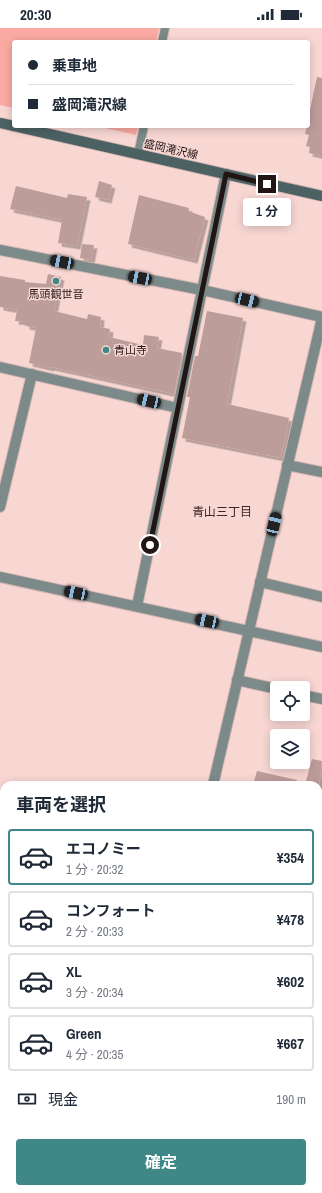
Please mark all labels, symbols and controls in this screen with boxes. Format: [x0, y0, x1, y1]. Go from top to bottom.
text: 20:30 [20, 4, 51, 25]
text: 乗車地 [52, 55, 97, 76]
text: 盛岡滝沢線 [52, 94, 127, 115]
street label: 盛岡滝沢線 [143, 136, 199, 162]
route end [258, 175, 276, 193]
callout: 1 分 [243, 198, 291, 226]
text: 1 分 [256, 203, 278, 220]
car [49, 254, 75, 270]
car [127, 270, 153, 286]
marker: 馬頭観世音 [51, 276, 61, 286]
place label: 馬頭観世音 [29, 287, 84, 301]
car [234, 291, 260, 309]
place label: 青山寺 [114, 343, 147, 357]
marker: 青山寺 [101, 345, 111, 355]
car [136, 392, 162, 410]
district label: 青山三丁目 [192, 504, 252, 520]
car [265, 511, 283, 537]
route start [141, 536, 159, 554]
car [63, 585, 89, 601]
car [194, 613, 220, 629]
map controls [270, 681, 310, 769]
button: locate [270, 681, 310, 721]
button: layers [270, 729, 310, 769]
text: 車両を選択 [16, 792, 106, 817]
text: エコノミー [66, 838, 141, 859]
icon: car [18, 839, 54, 875]
text: ¥354 [277, 847, 304, 868]
text: 1 分 · 20:32 [66, 861, 123, 878]
text: コンフォート [66, 900, 156, 921]
icon: car [18, 901, 54, 937]
text: ¥478 [277, 909, 304, 930]
text: 2 分 · 20:33 [66, 923, 123, 940]
text: XL [66, 961, 82, 982]
icon: car [18, 963, 54, 999]
text: ¥602 [277, 971, 304, 992]
text: 3 分 · 20:34 [66, 984, 123, 1001]
text: Green [66, 1023, 102, 1044]
icon: car [18, 1025, 54, 1061]
text: ¥667 [277, 1033, 304, 1054]
text: 4 分 · 20:35 [66, 1046, 123, 1063]
icon: cash [16, 1088, 38, 1110]
text: 現金 [48, 1089, 78, 1110]
text: 190 m [276, 1091, 306, 1108]
button: 確定 [16, 1139, 306, 1185]

